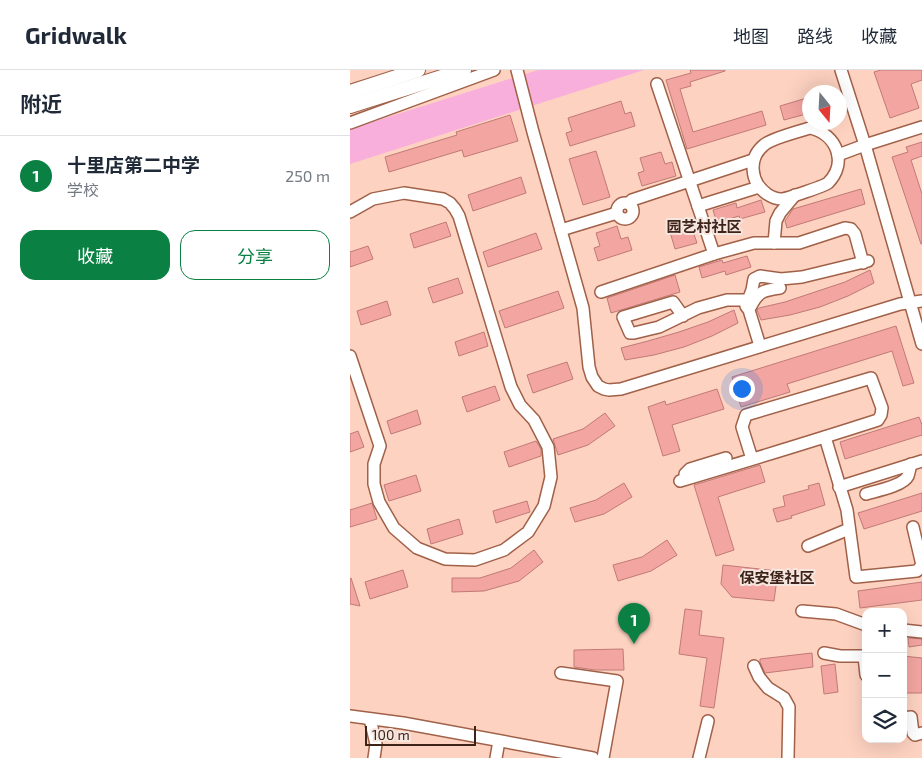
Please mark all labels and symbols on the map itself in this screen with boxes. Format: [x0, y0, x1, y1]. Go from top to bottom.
north arrow [802, 85, 847, 130]
district label: 园艺村社区 [666, 217, 742, 235]
your location [729, 376, 755, 402]
district label: 保安堡社区 [739, 568, 815, 586]
pin: 1 [618, 603, 650, 644]
scale bar [365, 723, 476, 746]

